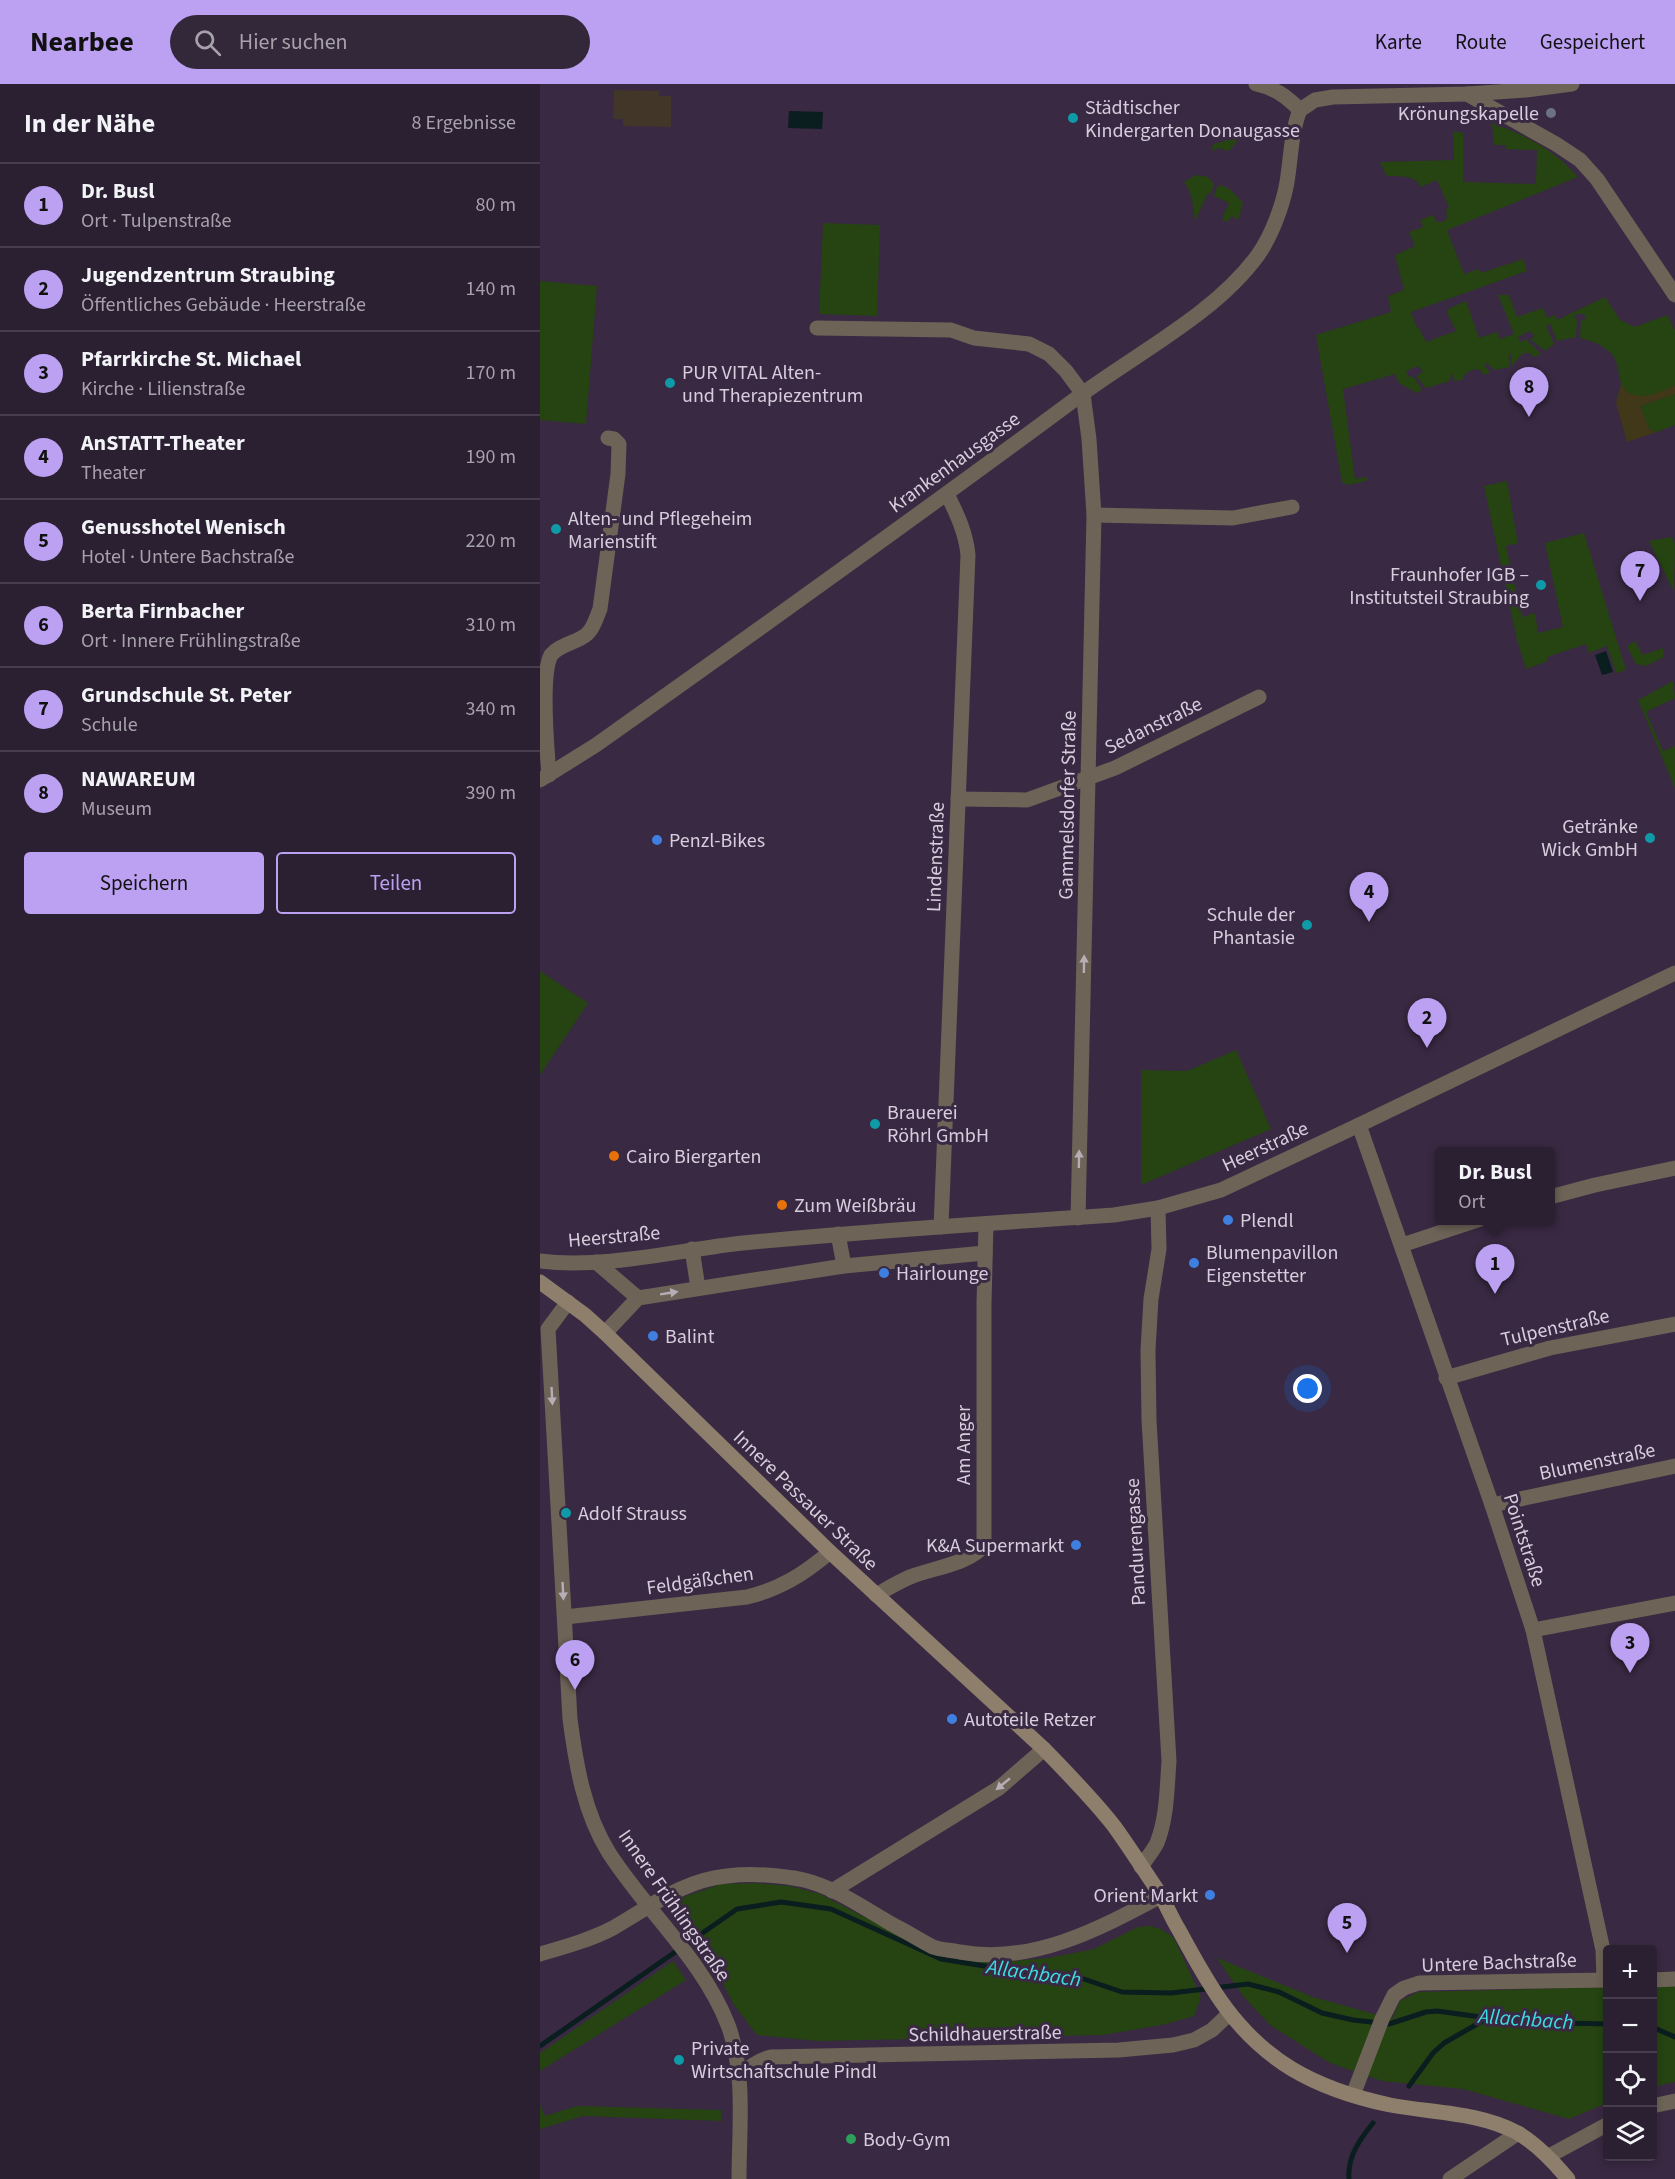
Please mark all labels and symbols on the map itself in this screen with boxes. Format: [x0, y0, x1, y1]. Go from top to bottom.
place label: Städtischer Kindergarten Donaugasse [1085, 94, 1300, 145]
place label: Krönungskapelle [1398, 100, 1539, 128]
marker: Krönungskapelle [1544, 106, 1558, 120]
marker: Städtischer Kindergarten Donaugasse [1066, 111, 1080, 125]
place label: PUR VITAL Alten- und Therapiezentrum [682, 359, 863, 410]
pin: 8 [1510, 368, 1548, 417]
marker: PUR VITAL Alten- und Therapiezentrum [663, 376, 677, 390]
street label: Krankenhausgasse [883, 406, 1026, 520]
place label: Alten- und Pflegeheim Marienstift [568, 505, 752, 556]
marker: Alten- und Pflegeheim Marienstift [549, 522, 563, 536]
pin: 7 [1620, 552, 1660, 601]
place label: Fraunhofer IGB – Institutsteil Straubing [1349, 561, 1529, 612]
marker: Fraunhofer IGB – Institutsteil Straubing [1534, 578, 1548, 592]
street label: Sedanstraße [1100, 690, 1207, 762]
street label: Gammelsdorfer Straße [1052, 710, 1084, 900]
street label: Lindenstraße [920, 801, 952, 913]
place label: Getränke Wick GmbH [1541, 813, 1638, 864]
place label: Penzl-Bikes [669, 827, 765, 855]
marker: Getränke Wick GmbH [1643, 831, 1657, 845]
marker: Penzl-Bikes [650, 833, 664, 847]
pin: 4 [1350, 872, 1388, 922]
place label: Schule der Phantasie [1206, 901, 1295, 952]
marker: Schule der Phantasie [1300, 918, 1314, 932]
one-way arrow [1079, 955, 1089, 974]
pin: 2 [1408, 998, 1446, 1048]
place label: Brauerei Röhrl GmbH [887, 1099, 989, 1150]
street label: Heerstraße [1218, 1115, 1313, 1179]
marker: Brauerei Röhrl GmbH [868, 1117, 882, 1131]
place label: Cairo Biergarten [626, 1143, 761, 1171]
marker: Cairo Biergarten [607, 1149, 621, 1163]
one-way arrow [1075, 1150, 1084, 1169]
place label: Zum Weißbräu [794, 1192, 916, 1220]
marker: Zum Weißbräu [775, 1198, 789, 1212]
place label: Plendl [1240, 1207, 1293, 1235]
marker: Plendl [1221, 1213, 1235, 1227]
street label: Heerstraße [567, 1219, 661, 1255]
place label: Blumenpavillon Eigenstetter [1206, 1239, 1338, 1290]
pin: 1 [1476, 1244, 1514, 1294]
marker: Blumenpavillon Eigenstetter [1187, 1256, 1201, 1270]
place label: Hairlounge [896, 1260, 989, 1288]
marker: Hairlounge [877, 1266, 891, 1280]
one-way arrow [660, 1288, 679, 1297]
street label: Tulpenstraße [1498, 1302, 1612, 1354]
place label: Balint [665, 1323, 715, 1351]
marker: Balint [646, 1329, 660, 1343]
your location [1293, 1374, 1322, 1403]
one-way arrow [547, 1387, 556, 1406]
street label: Am Anger [950, 1405, 978, 1485]
street label: Innere Passauer Straße [727, 1424, 884, 1577]
street label: Blumenstraße [1537, 1436, 1658, 1488]
street label: Pandurengasse [1119, 1477, 1153, 1606]
street label: Pointstraße [1496, 1490, 1552, 1591]
place label: Adolf Strauss [578, 1500, 687, 1528]
marker: Adolf Strauss [559, 1506, 573, 1520]
place label: K&A Supermarkt [926, 1532, 1064, 1560]
marker: K&A Supermarkt [1069, 1538, 1083, 1552]
street label: Feldgäßchen [645, 1560, 756, 1602]
one-way arrow [558, 1581, 568, 1600]
pin: 3 [1610, 1624, 1650, 1673]
pin: 6 [555, 1640, 594, 1690]
place label: Autoteile Retzer [964, 1706, 1096, 1734]
marker: Autoteile Retzer [945, 1712, 959, 1726]
one-way arrow [995, 1777, 1011, 1790]
street label: Innere Frühlingstraße [611, 1824, 737, 1987]
place label: Orient Markt [1093, 1882, 1198, 1910]
marker: Orient Markt [1203, 1888, 1217, 1902]
pin: 5 [1328, 1904, 1366, 1953]
street label: Untere Bachstraße [1421, 1946, 1577, 1980]
water label: Allachbach [983, 1951, 1083, 1994]
water label: Allachbach [1476, 2001, 1575, 2037]
street label: Schildhauerstraße [908, 2019, 1062, 2049]
place label: Private Wirtschaftschule Pindl [691, 2035, 877, 2086]
marker: Private Wirtschaftschule Pindl [672, 2053, 686, 2067]
place label: Body-Gym [863, 2126, 951, 2154]
marker: Body-Gym [844, 2132, 858, 2146]

